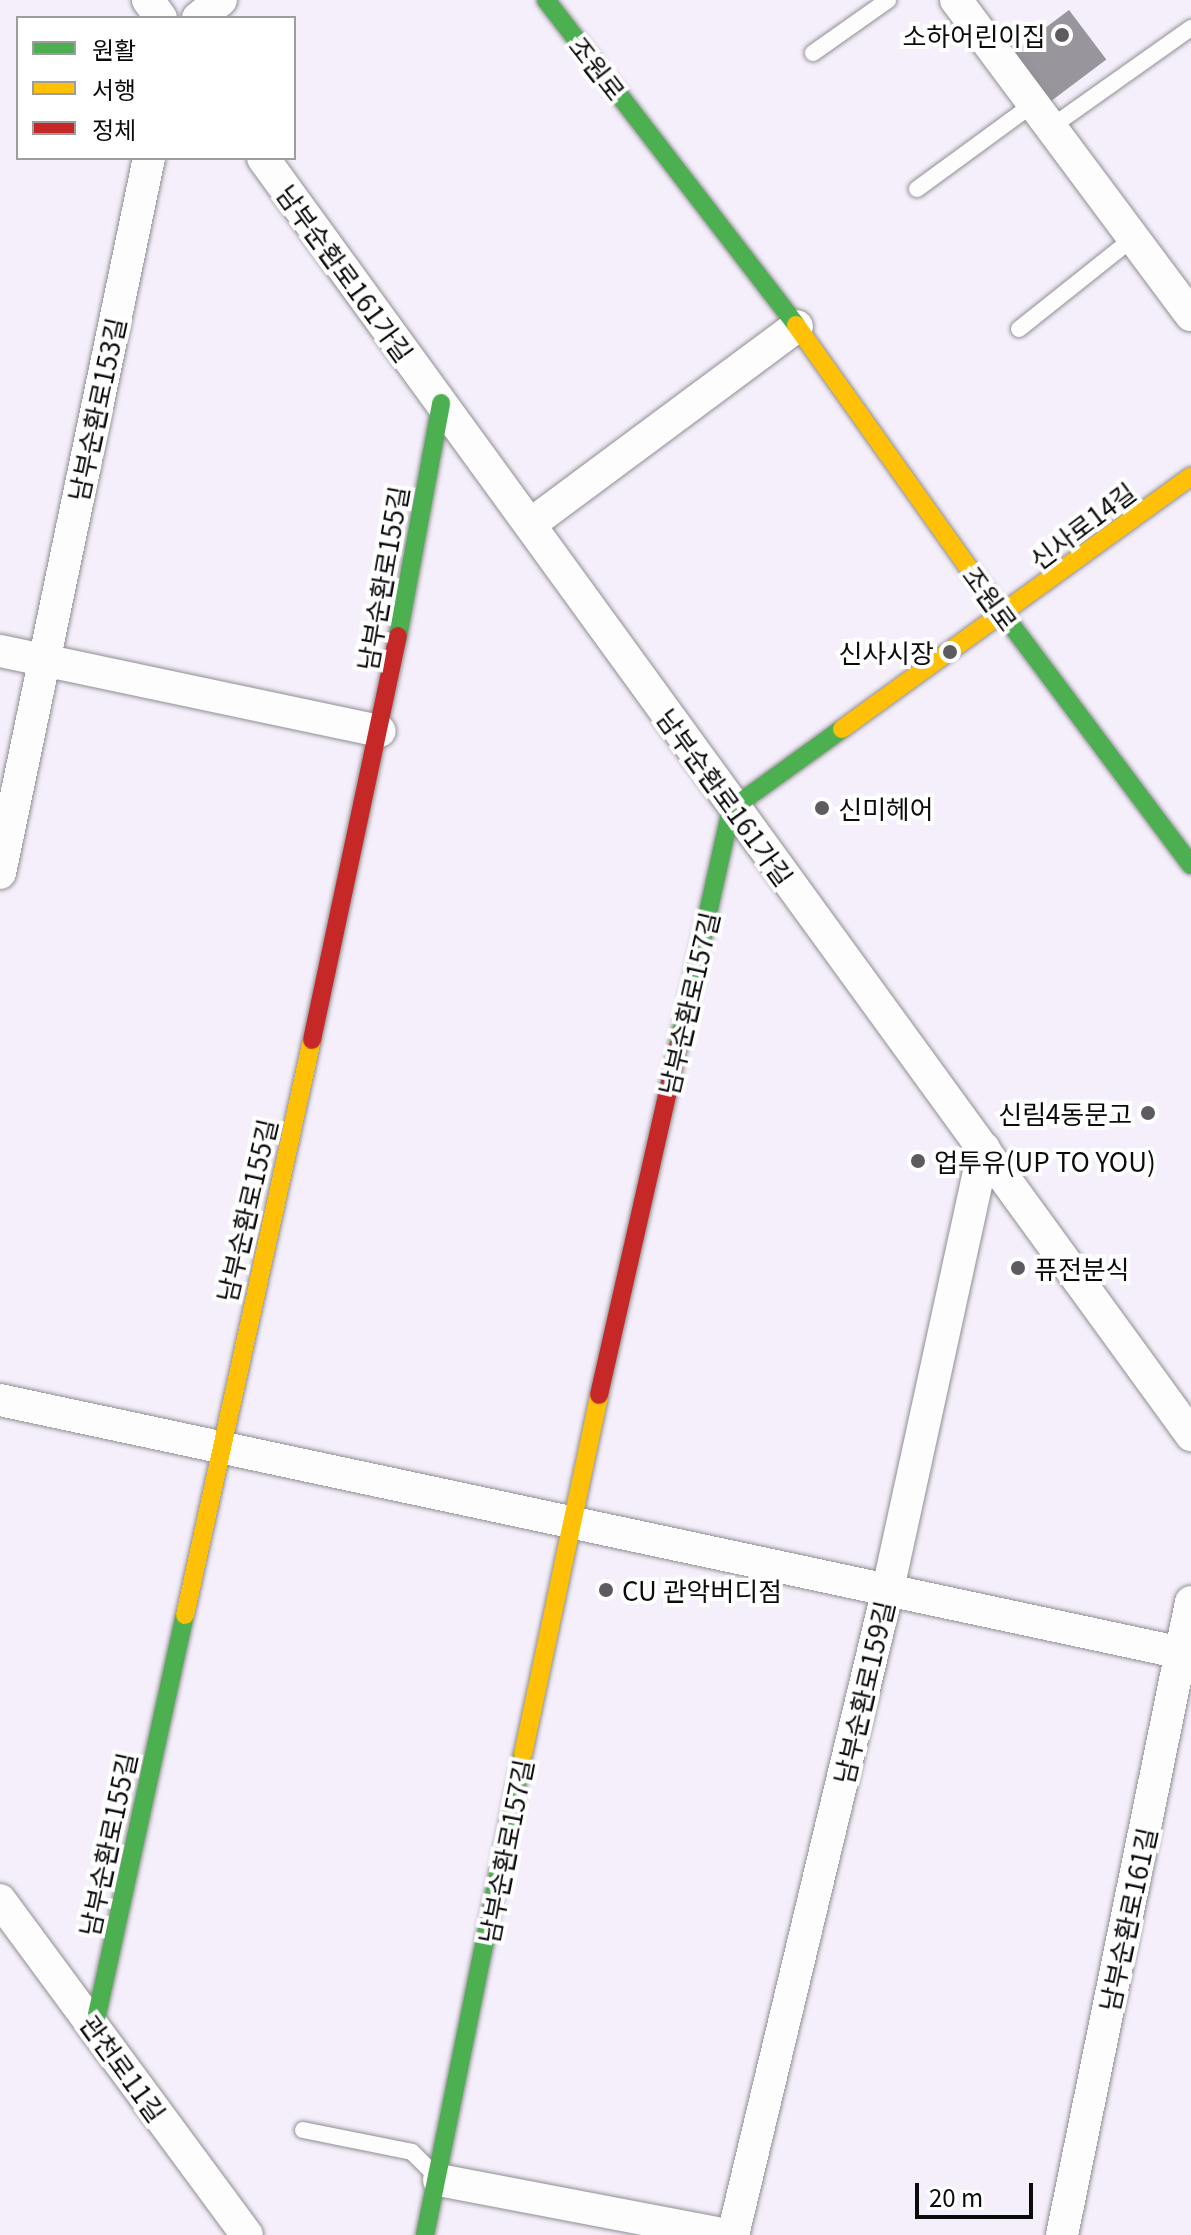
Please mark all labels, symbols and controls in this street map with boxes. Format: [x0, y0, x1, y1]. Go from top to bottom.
legend [16, 16, 296, 160]
place label: 소하어린이집 [902, 19, 1046, 51]
marker: 소하어린이집 [1053, 26, 1071, 44]
street label: 조원로 [564, 30, 632, 106]
text: 원활 [92, 31, 136, 66]
text: 서행 [92, 71, 136, 106]
text: 정체 [92, 111, 136, 146]
street label: 남부순환로161가길 [271, 179, 421, 367]
street label: 남부순환로153길 [61, 314, 131, 504]
street label: 신사로14길 [1023, 475, 1141, 575]
street label: 남부순환로155길 [350, 483, 414, 673]
street label: 조원로 [957, 560, 1025, 636]
place label: 신사시장 [838, 636, 934, 668]
marker: 신사시장 [941, 643, 959, 661]
street label: 남부순환로161가길 [651, 703, 801, 891]
place label: 신미헤어 [838, 792, 934, 824]
marker: 신미헤어 [813, 799, 831, 817]
street label: 남부순환로157길 [652, 908, 724, 1098]
place label: 신림4동문고 [998, 1097, 1132, 1129]
marker: 신림4동문고 [1139, 1104, 1157, 1122]
street label: 남부순환로155길 [210, 1115, 282, 1305]
place label: 업투유(UP TO YOU) [934, 1145, 1156, 1177]
marker: 업투유(UP TO YOU) [909, 1152, 927, 1170]
place label: 퓨전분식 [1034, 1252, 1130, 1284]
marker: 퓨전분식 [1009, 1259, 1027, 1277]
place label: CU 관악버디점 [622, 1574, 782, 1606]
marker: CU 관악버디점 [597, 1581, 615, 1599]
street label: 남부순환로159길 [827, 1597, 899, 1787]
street label: 남부순환로155길 [72, 1749, 142, 1939]
street label: 남부순환로157길 [472, 1756, 538, 1946]
street label: 남부순환로161길 [1092, 1824, 1162, 2014]
street label: 관천로11길 [75, 2008, 173, 2128]
scale bar [919, 2167, 1037, 2217]
text: 20 m [929, 2179, 983, 2214]

